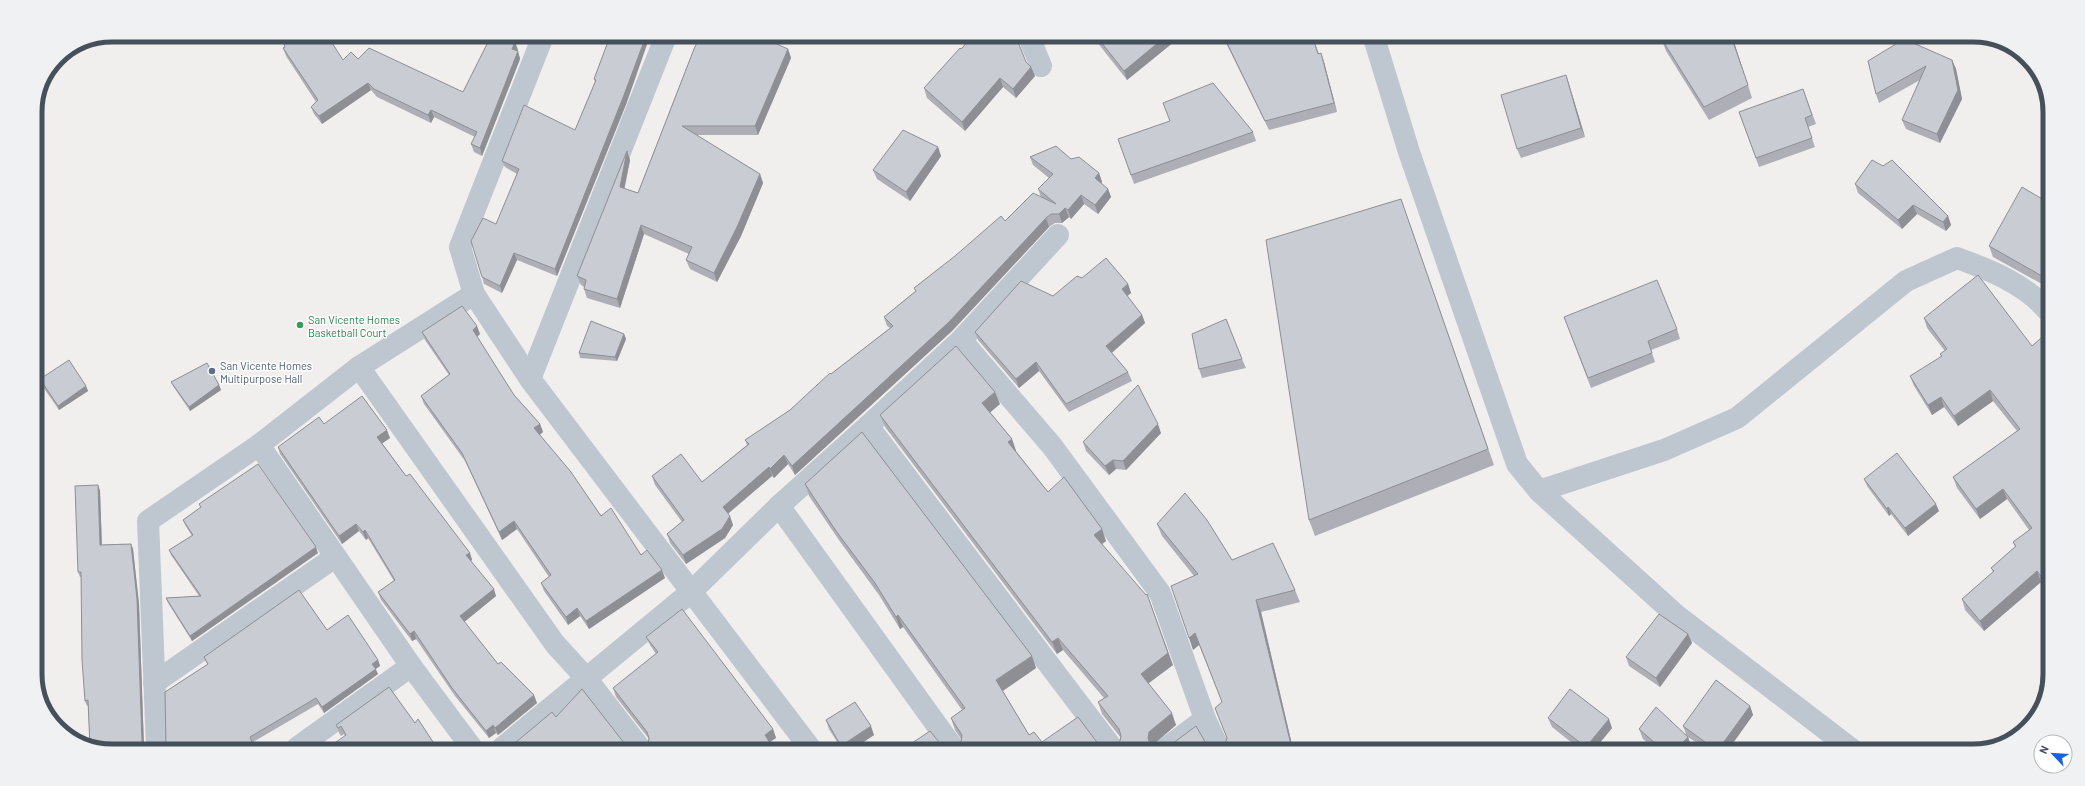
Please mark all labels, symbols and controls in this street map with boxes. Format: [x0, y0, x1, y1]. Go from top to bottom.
place label: San Vicente Homes Basketball Court [308, 313, 400, 339]
marker: San Vicente Homes Basketball Court [295, 320, 305, 330]
place label: San Vicente Homes Multipurpose Hall [220, 359, 312, 385]
marker: San Vicente Homes Multipurpose Hall [207, 366, 217, 376]
north arrow [2033, 734, 2073, 774]
text: N [2036, 743, 2051, 756]

